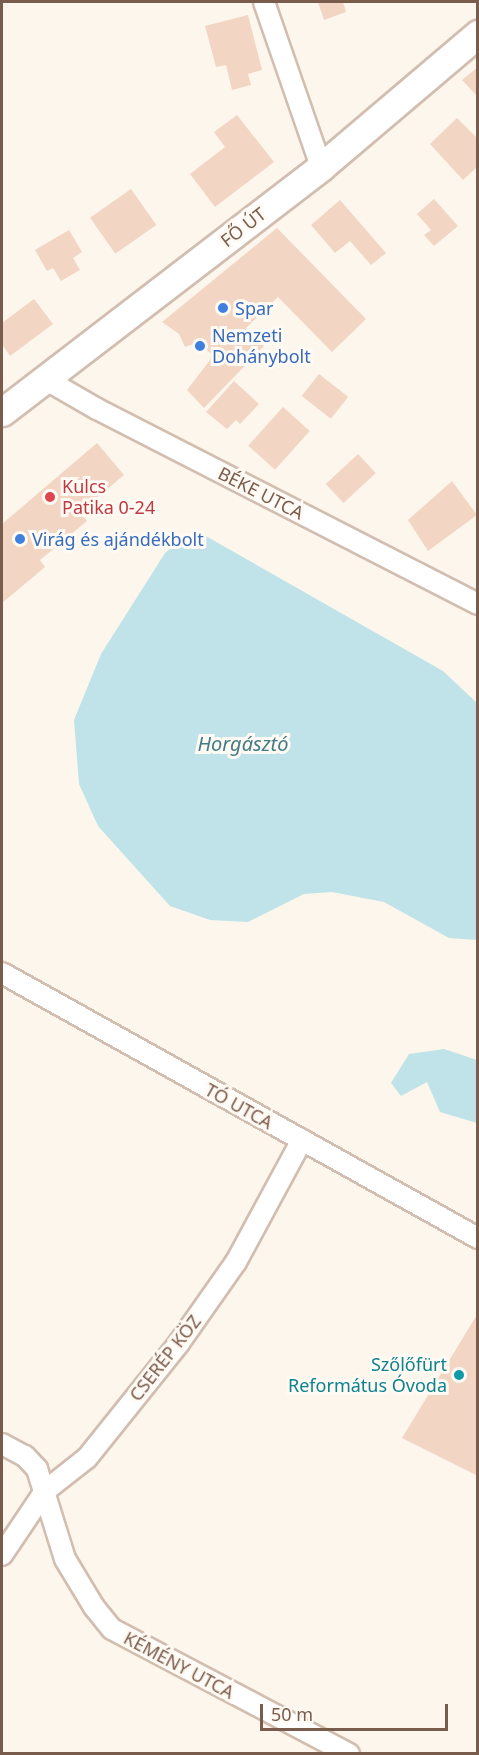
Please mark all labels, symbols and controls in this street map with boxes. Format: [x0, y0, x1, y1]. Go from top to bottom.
street label: FŐ ÚT [216, 203, 270, 251]
place label: Spar [235, 297, 273, 319]
marker: Spar [216, 301, 230, 315]
place label: Nemzeti Dohánybolt [212, 325, 311, 368]
marker: Nemzeti Dohánybolt [193, 339, 207, 353]
street label: BÉKE UTCA [215, 462, 307, 524]
place label: Kulcs Patika 0-24 [62, 476, 155, 518]
marker: Kulcs Patika 0-24 [43, 490, 57, 504]
place label: Virág és ajándékbolt [32, 528, 204, 550]
marker: Virág és ajándékbolt [13, 532, 27, 546]
water label: Horgásztó [198, 731, 288, 755]
street label: TÓ UTCA [201, 1079, 277, 1133]
street label: CSERÉP KÖZ [125, 1311, 205, 1405]
place label: Szőlőfürt Református Óvoda [288, 1354, 447, 1396]
marker: Szőlőfürt Református Óvoda [452, 1368, 466, 1382]
street label: KÉMÉNY UTCA [120, 1627, 238, 1703]
scale bar [263, 1692, 450, 1730]
text: 50 m [271, 1702, 313, 1726]

